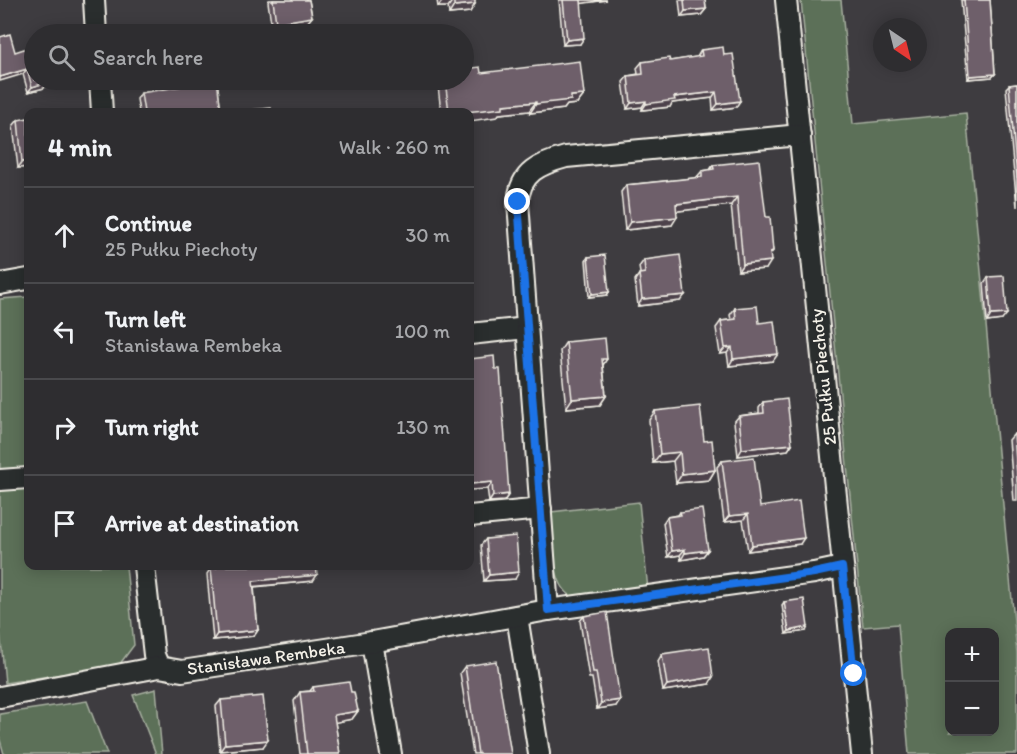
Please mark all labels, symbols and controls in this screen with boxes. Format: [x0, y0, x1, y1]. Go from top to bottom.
north arrow [873, 18, 927, 72]
search box [24, 24, 474, 90]
icon: search [45, 41, 78, 74]
text: Search here [93, 44, 203, 71]
text: 4 min [48, 131, 112, 163]
text: Walk · 260 m [339, 135, 450, 159]
route end [504, 188, 530, 214]
text: Continue [105, 210, 192, 237]
icon: ahead [48, 219, 81, 252]
text: 30 m [405, 223, 450, 247]
text: 25 Pułku Piechoty [105, 237, 257, 261]
text: Turn left [105, 306, 186, 333]
street label: 25 Pułku Piechoty [805, 307, 841, 446]
icon: left [48, 315, 81, 348]
text: 100 m [395, 319, 450, 343]
text: Stanisława Rembeka [105, 333, 282, 357]
icon: right [48, 411, 81, 444]
text: Turn right [105, 414, 199, 441]
text: 130 m [396, 415, 450, 439]
icon: arrive [48, 507, 81, 540]
text: Arrive at destination [105, 510, 299, 537]
map controls [945, 628, 999, 736]
button: + [945, 628, 999, 682]
street label: Stanisława Rembeka [186, 636, 347, 680]
route start [840, 660, 866, 686]
button: − [945, 682, 999, 736]

